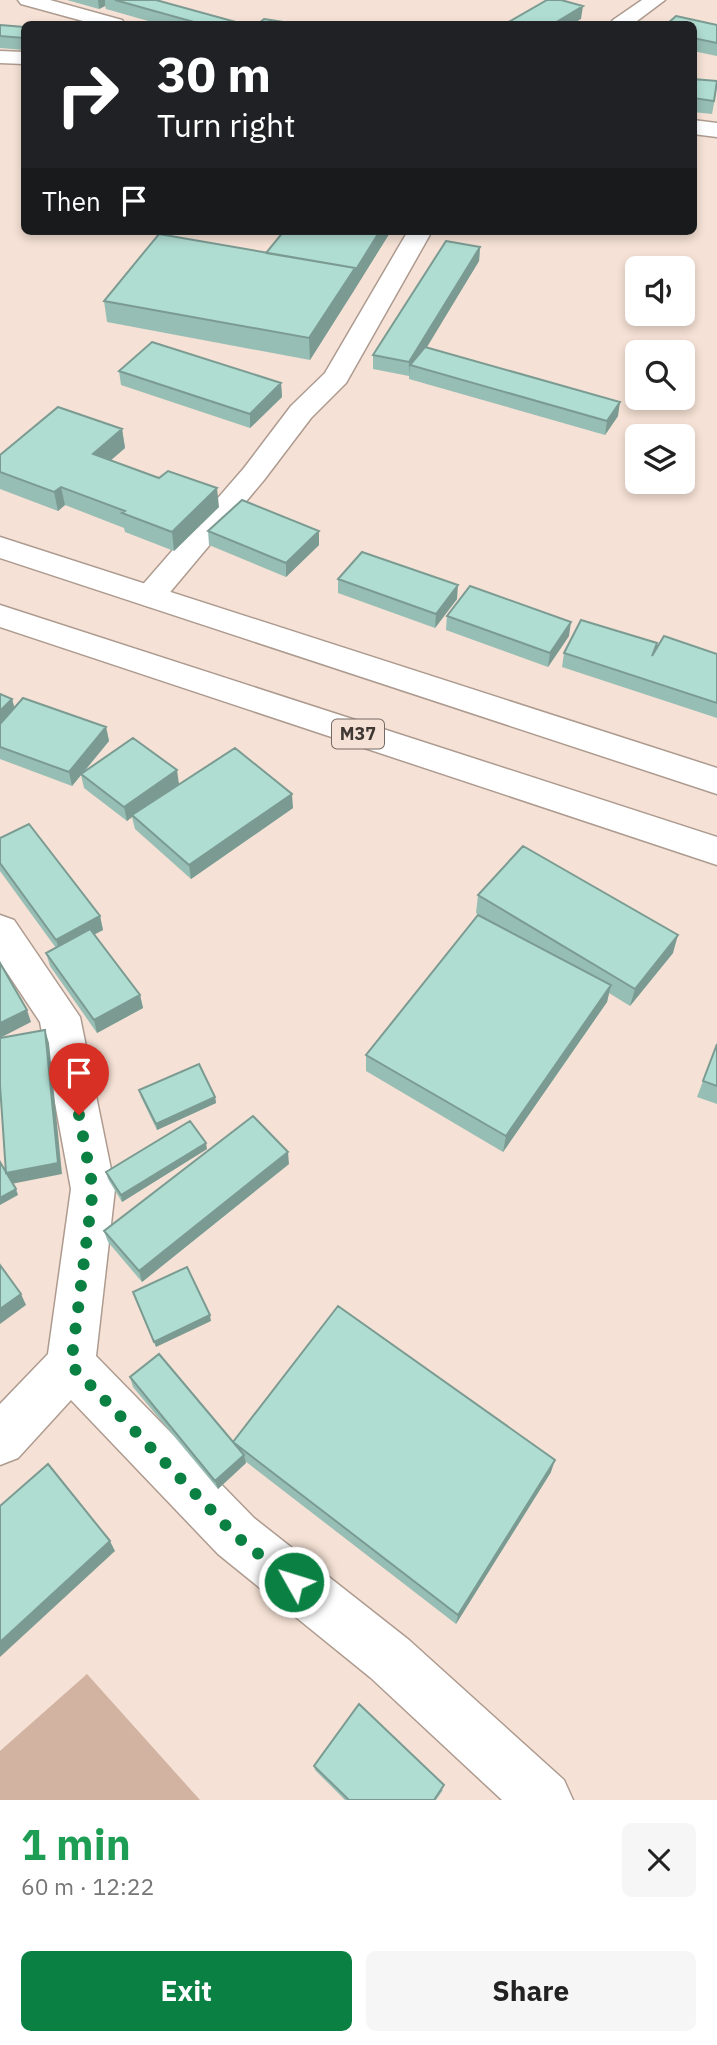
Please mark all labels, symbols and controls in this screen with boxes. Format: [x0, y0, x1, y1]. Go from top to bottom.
text: 30 m [157, 42, 271, 105]
icon: right [42, 49, 133, 140]
text: Turn right [157, 104, 295, 146]
icon: arrive [115, 182, 153, 220]
text: Then [42, 184, 101, 218]
map controls [625, 256, 695, 494]
button: sound [625, 256, 695, 326]
button: search [625, 340, 695, 410]
button: layers [625, 424, 695, 494]
road number: M37 [332, 720, 384, 748]
pin [49, 1043, 109, 1115]
icon: arrive [60, 1054, 98, 1092]
position arrow [257, 1545, 331, 1619]
text: 1 min [21, 1817, 131, 1872]
button: close [622, 1823, 696, 1897]
text: 60 m · 12:22 [21, 1871, 154, 1901]
button: Exit [21, 1951, 352, 2031]
button: Share [366, 1951, 696, 2031]

